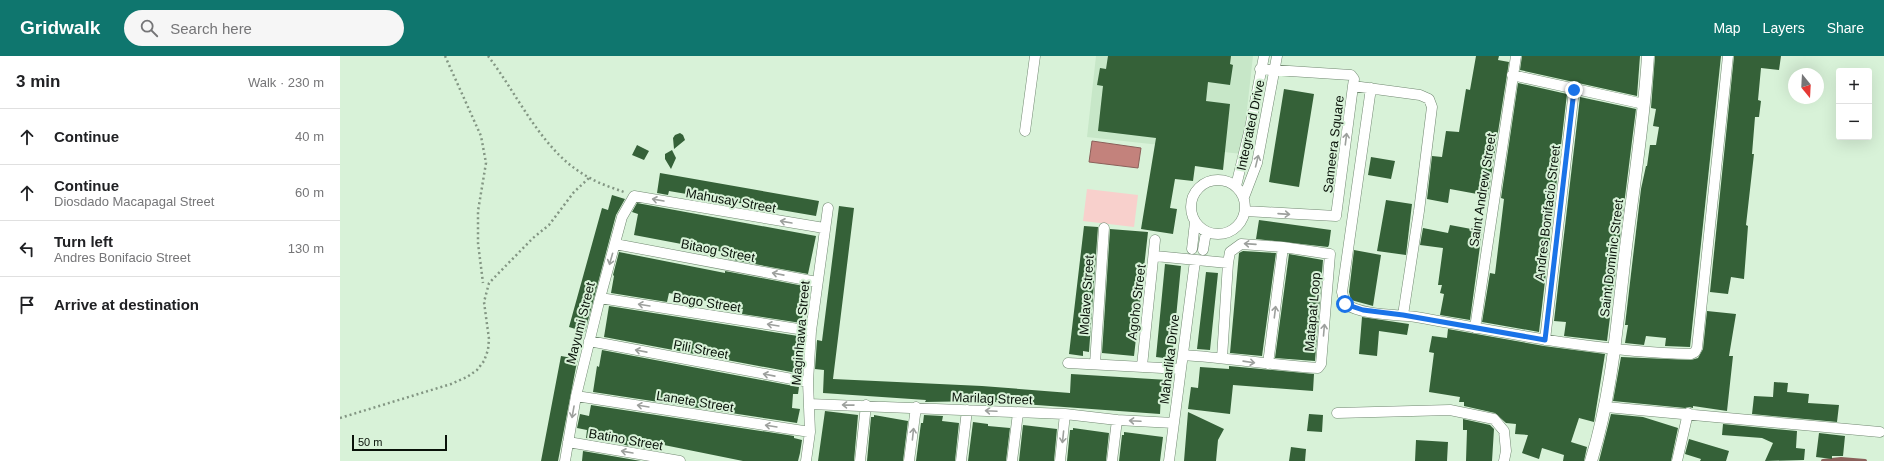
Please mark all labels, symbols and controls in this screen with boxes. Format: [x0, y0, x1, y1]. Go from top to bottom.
search box [124, 10, 404, 46]
text: Gridwalk [20, 17, 100, 38]
icon: search [138, 17, 160, 39]
text: Search here [170, 20, 252, 37]
text: Map [1713, 20, 1741, 36]
text: Layers [1763, 20, 1805, 36]
text: Share [1827, 20, 1864, 36]
north arrow [1788, 68, 1824, 104]
map controls [1836, 68, 1872, 140]
button: + [1836, 68, 1872, 104]
text: 3 min [16, 72, 60, 91]
text: Walk · 230 m [248, 75, 324, 90]
street label: Integrated Drive [1234, 78, 1267, 172]
route end [1565, 81, 1583, 99]
street label: Sameera Square [1320, 94, 1347, 194]
button: − [1836, 104, 1872, 140]
icon: ahead [16, 126, 38, 148]
text: Continue [54, 128, 119, 145]
text: 40 m [295, 129, 324, 144]
street label: Saint Andrew Street [1466, 132, 1499, 248]
one-way arrow [1342, 133, 1350, 146]
street label: Andres Bonifacio Street [1532, 144, 1563, 282]
one-way arrow [1254, 155, 1262, 168]
text: Continue [54, 177, 119, 194]
icon: ahead [16, 182, 38, 204]
text: 60 m [295, 185, 324, 200]
street label: Mahusay Street [685, 185, 777, 216]
text: Diosdado Macapagal Street [54, 194, 214, 209]
one-way arrow [651, 196, 664, 204]
street label: Saint Dominic Street [1597, 198, 1626, 318]
one-way arrow [1277, 210, 1290, 217]
one-way arrow [780, 218, 793, 226]
text: Turn left [54, 233, 113, 250]
street label: Bitaog Street [680, 236, 757, 265]
icon: left [16, 238, 38, 260]
text: 130 m [288, 241, 324, 256]
one-way arrow [1244, 241, 1257, 248]
text: Andres Bonifacio Street [54, 250, 191, 265]
one-way arrow [607, 252, 614, 265]
street label: Molave Street [1076, 254, 1097, 336]
street label: Agoho Street [1124, 263, 1149, 341]
one-way arrow [772, 270, 785, 278]
street label: Matapat Loop [1302, 272, 1323, 352]
street label: Mayumi Street [563, 280, 598, 366]
street label: Maginhawa Street [788, 280, 813, 386]
street label: Bogo Street [672, 290, 742, 315]
icon: arrive [16, 294, 38, 316]
route start [1336, 295, 1354, 313]
text: Arrive at destination [54, 296, 199, 313]
one-way arrow [638, 301, 651, 309]
one-way arrow [1271, 306, 1279, 319]
street label: Maharlika Drive [1157, 313, 1182, 405]
one-way arrow [766, 321, 779, 329]
one-way arrow [1320, 324, 1327, 337]
street label: Pili Street [672, 337, 730, 362]
one-way arrow [635, 347, 648, 355]
one-way arrow [1242, 358, 1255, 366]
one-way arrow [763, 371, 776, 379]
street label: Lanete Street [655, 388, 735, 415]
street label: Marilag Street [951, 390, 1033, 407]
one-way arrow [842, 401, 855, 409]
one-way arrow [637, 402, 650, 410]
one-way arrow [569, 405, 577, 418]
one-way arrow [985, 408, 998, 415]
one-way arrow [1129, 417, 1142, 424]
one-way arrow [765, 422, 778, 430]
street label: Batino Street [588, 426, 665, 453]
one-way arrow [909, 428, 916, 441]
one-way arrow [1059, 430, 1066, 443]
scale bar [352, 433, 447, 452]
text: 50 m [358, 436, 382, 448]
one-way arrow [621, 448, 634, 456]

